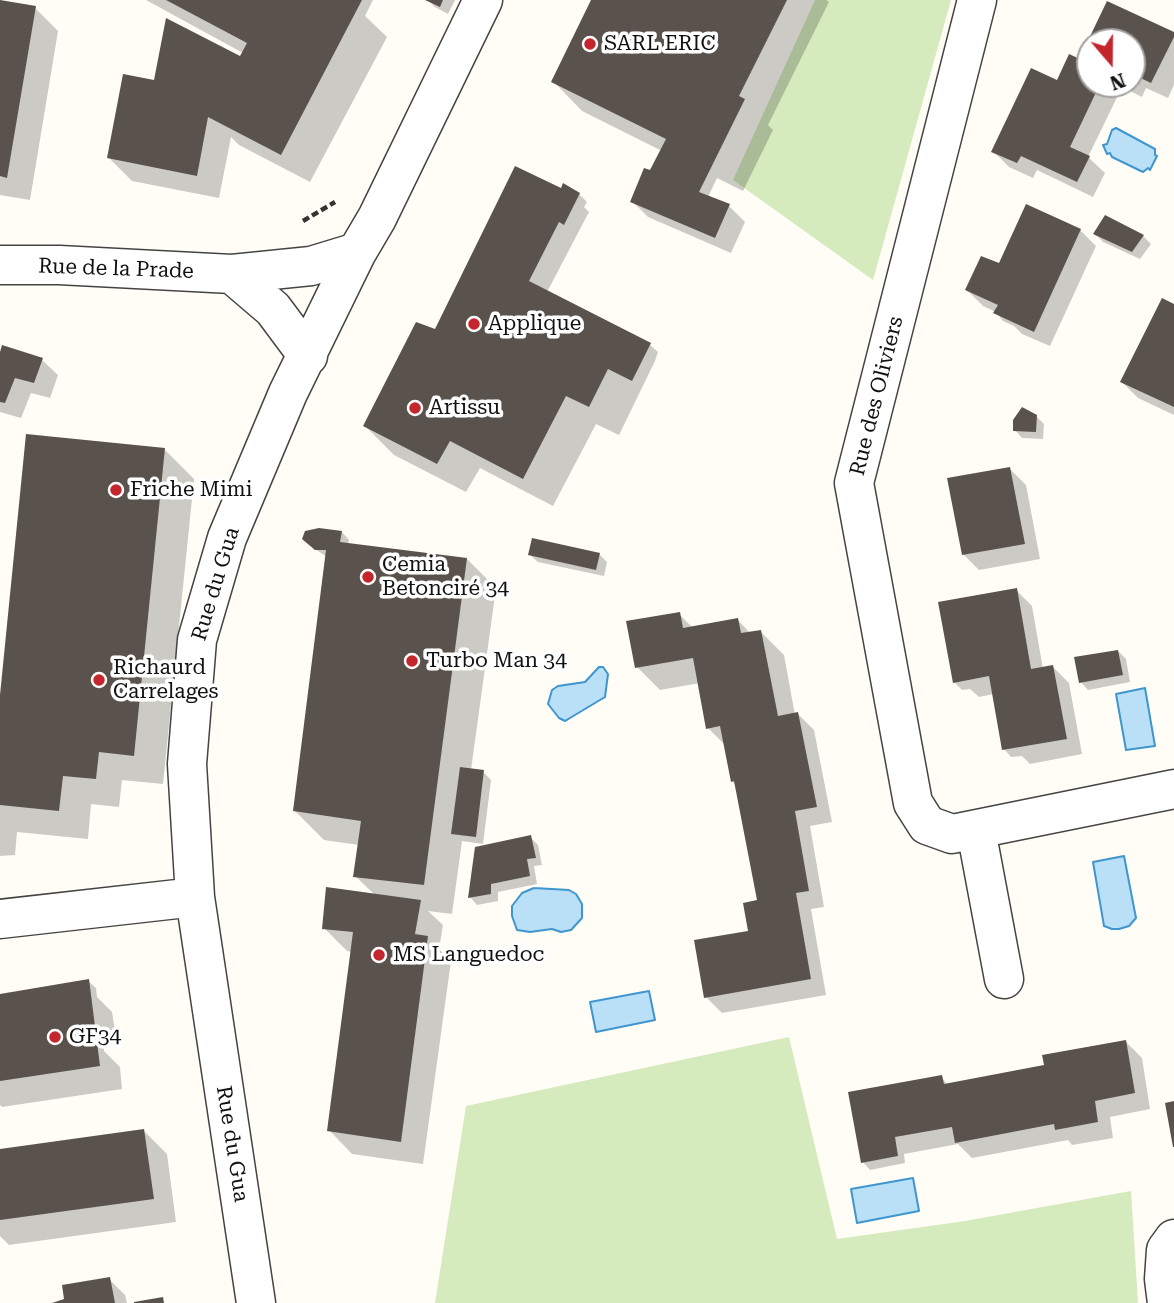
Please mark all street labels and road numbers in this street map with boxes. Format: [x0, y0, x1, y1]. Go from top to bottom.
street label: Rue de la Prade [38, 254, 194, 284]
street label: Rue des Oliviers [845, 314, 909, 478]
street label: Rue du Gua [187, 524, 245, 644]
street label: Rue du Gua [210, 1084, 254, 1204]

